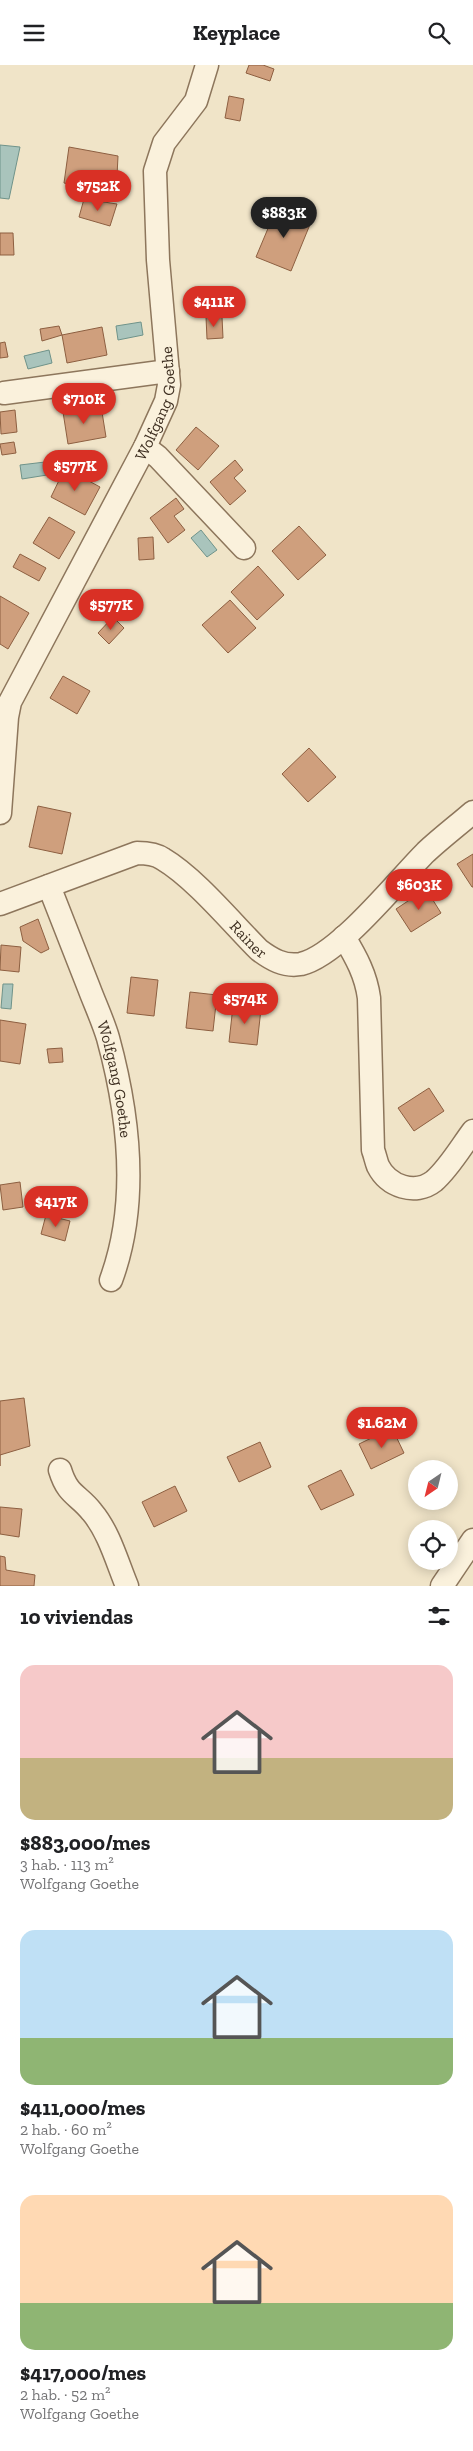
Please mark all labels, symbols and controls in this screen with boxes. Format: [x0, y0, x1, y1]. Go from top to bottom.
icon: menu [20, 19, 48, 47]
text: Keyplace [193, 19, 280, 46]
icon: search [425, 19, 453, 47]
pin: $752K [63, 169, 133, 212]
text: $752K [76, 176, 120, 195]
pin: $883K [249, 197, 319, 239]
text: $883K [262, 203, 306, 222]
pin: $411K [179, 285, 249, 328]
text: $411K [194, 292, 234, 311]
street label: Wolfgang Goethe [130, 346, 178, 463]
pin: $710K [49, 383, 119, 425]
text: $710K [63, 389, 105, 408]
pin: $577K [40, 449, 110, 492]
text: $577K [54, 456, 96, 475]
pin: $577K [76, 589, 146, 631]
text: $577K [90, 595, 132, 614]
pin: $603K [384, 869, 454, 911]
text: $603K [397, 875, 441, 894]
street label: Rainer [226, 916, 271, 963]
pin: $574K [210, 983, 280, 1025]
text: $574K [223, 989, 267, 1008]
street label: Wolfgang Goethe [93, 1018, 136, 1139]
pin: $417K [21, 1185, 91, 1228]
text: $417K [35, 1192, 77, 1211]
pin: $1.62M [341, 1407, 423, 1449]
text: $1.62M [357, 1413, 407, 1432]
north arrow [408, 1460, 458, 1510]
map controls [408, 1460, 458, 1570]
button: locate [408, 1520, 458, 1570]
icon: filters [425, 1602, 453, 1630]
text: 10 viviendas [20, 1604, 133, 1629]
icon: home [192, 1697, 282, 1787]
text: $883,000/mes [20, 1830, 150, 1855]
text: 3 hab. · 113 m² [20, 1855, 114, 1874]
text: Wolfgang Goethe [20, 1874, 139, 1893]
icon: home [192, 1962, 282, 2052]
text: $411,000/mes [20, 2095, 145, 2120]
text: 2 hab. · 60 m² [20, 2120, 112, 2139]
text: Wolfgang Goethe [20, 2139, 139, 2158]
icon: home [192, 2227, 282, 2317]
text: $417,000/mes [20, 2360, 146, 2385]
text: 2 hab. · 52 m² [20, 2385, 111, 2404]
text: Wolfgang Goethe [20, 2404, 139, 2423]

